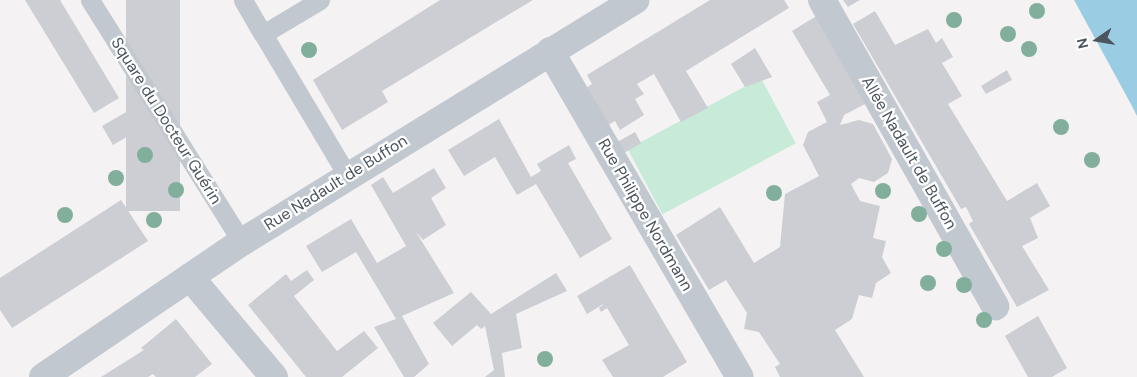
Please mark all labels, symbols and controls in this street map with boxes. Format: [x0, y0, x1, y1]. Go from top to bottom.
north arrow [1072, 15, 1122, 65]
street label: Square du Docteur Guérin [107, 34, 225, 208]
text: N [1072, 36, 1092, 50]
street label: Allée Nadault de Buffon [857, 73, 961, 233]
street label: Rue Nadault de Buffon [261, 131, 411, 235]
street label: Rue Philippe Nordmann [594, 135, 696, 295]

